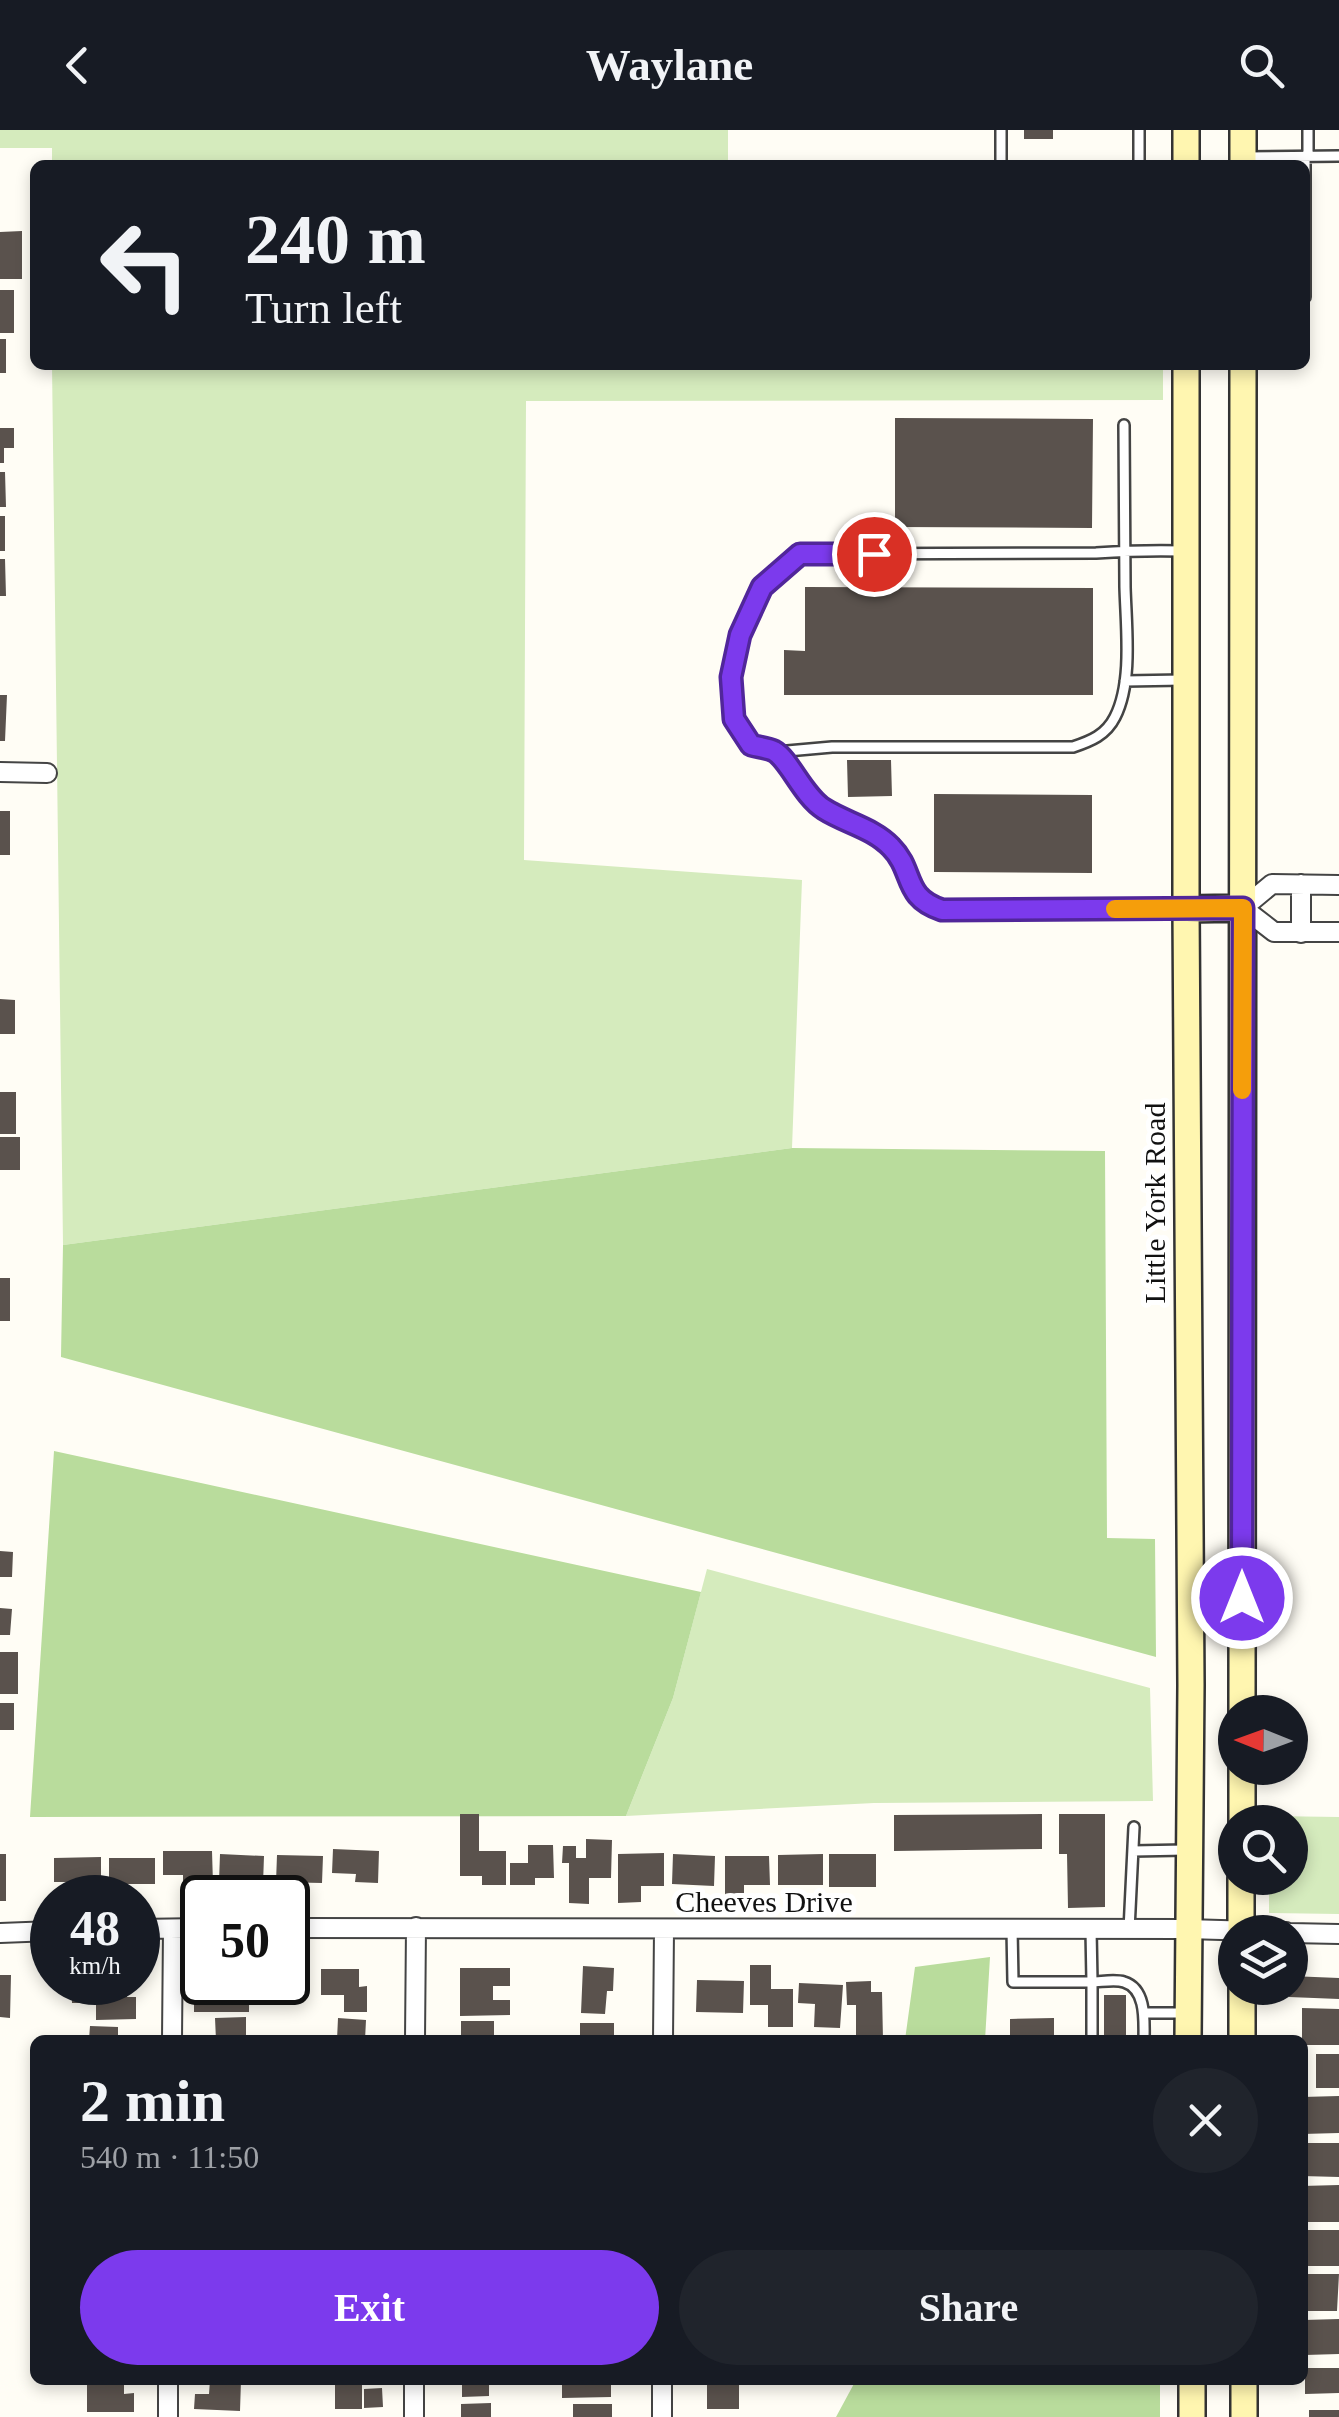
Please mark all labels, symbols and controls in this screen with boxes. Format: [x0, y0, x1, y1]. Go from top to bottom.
icon: back [50, 38, 105, 93]
icon: search [1234, 38, 1289, 93]
text: Waylane [586, 40, 753, 90]
icon: left [80, 200, 210, 330]
text: 240 m [245, 201, 426, 278]
text: Turn left [245, 283, 402, 333]
pin [832, 512, 917, 597]
icon: arrive [847, 527, 902, 582]
street label: Little York Road [1138, 1103, 1171, 1303]
position arrow [1190, 1546, 1294, 1650]
north arrow [1218, 1695, 1308, 1785]
map controls [1218, 1695, 1308, 2005]
button: search [1218, 1805, 1308, 1895]
speed limit sign: 50 [180, 1875, 310, 2005]
street label: Cheeves Drive [675, 1885, 853, 1918]
text: 48 [70, 1900, 120, 1956]
button: layers [1218, 1915, 1308, 2005]
text: km/h [69, 1952, 121, 1979]
text: 2 min [80, 2068, 225, 2134]
button: close [1153, 2068, 1258, 2173]
text: 540 m · 11:50 [80, 2139, 259, 2175]
button: Exit [80, 2250, 659, 2365]
button: Share [679, 2250, 1258, 2365]

